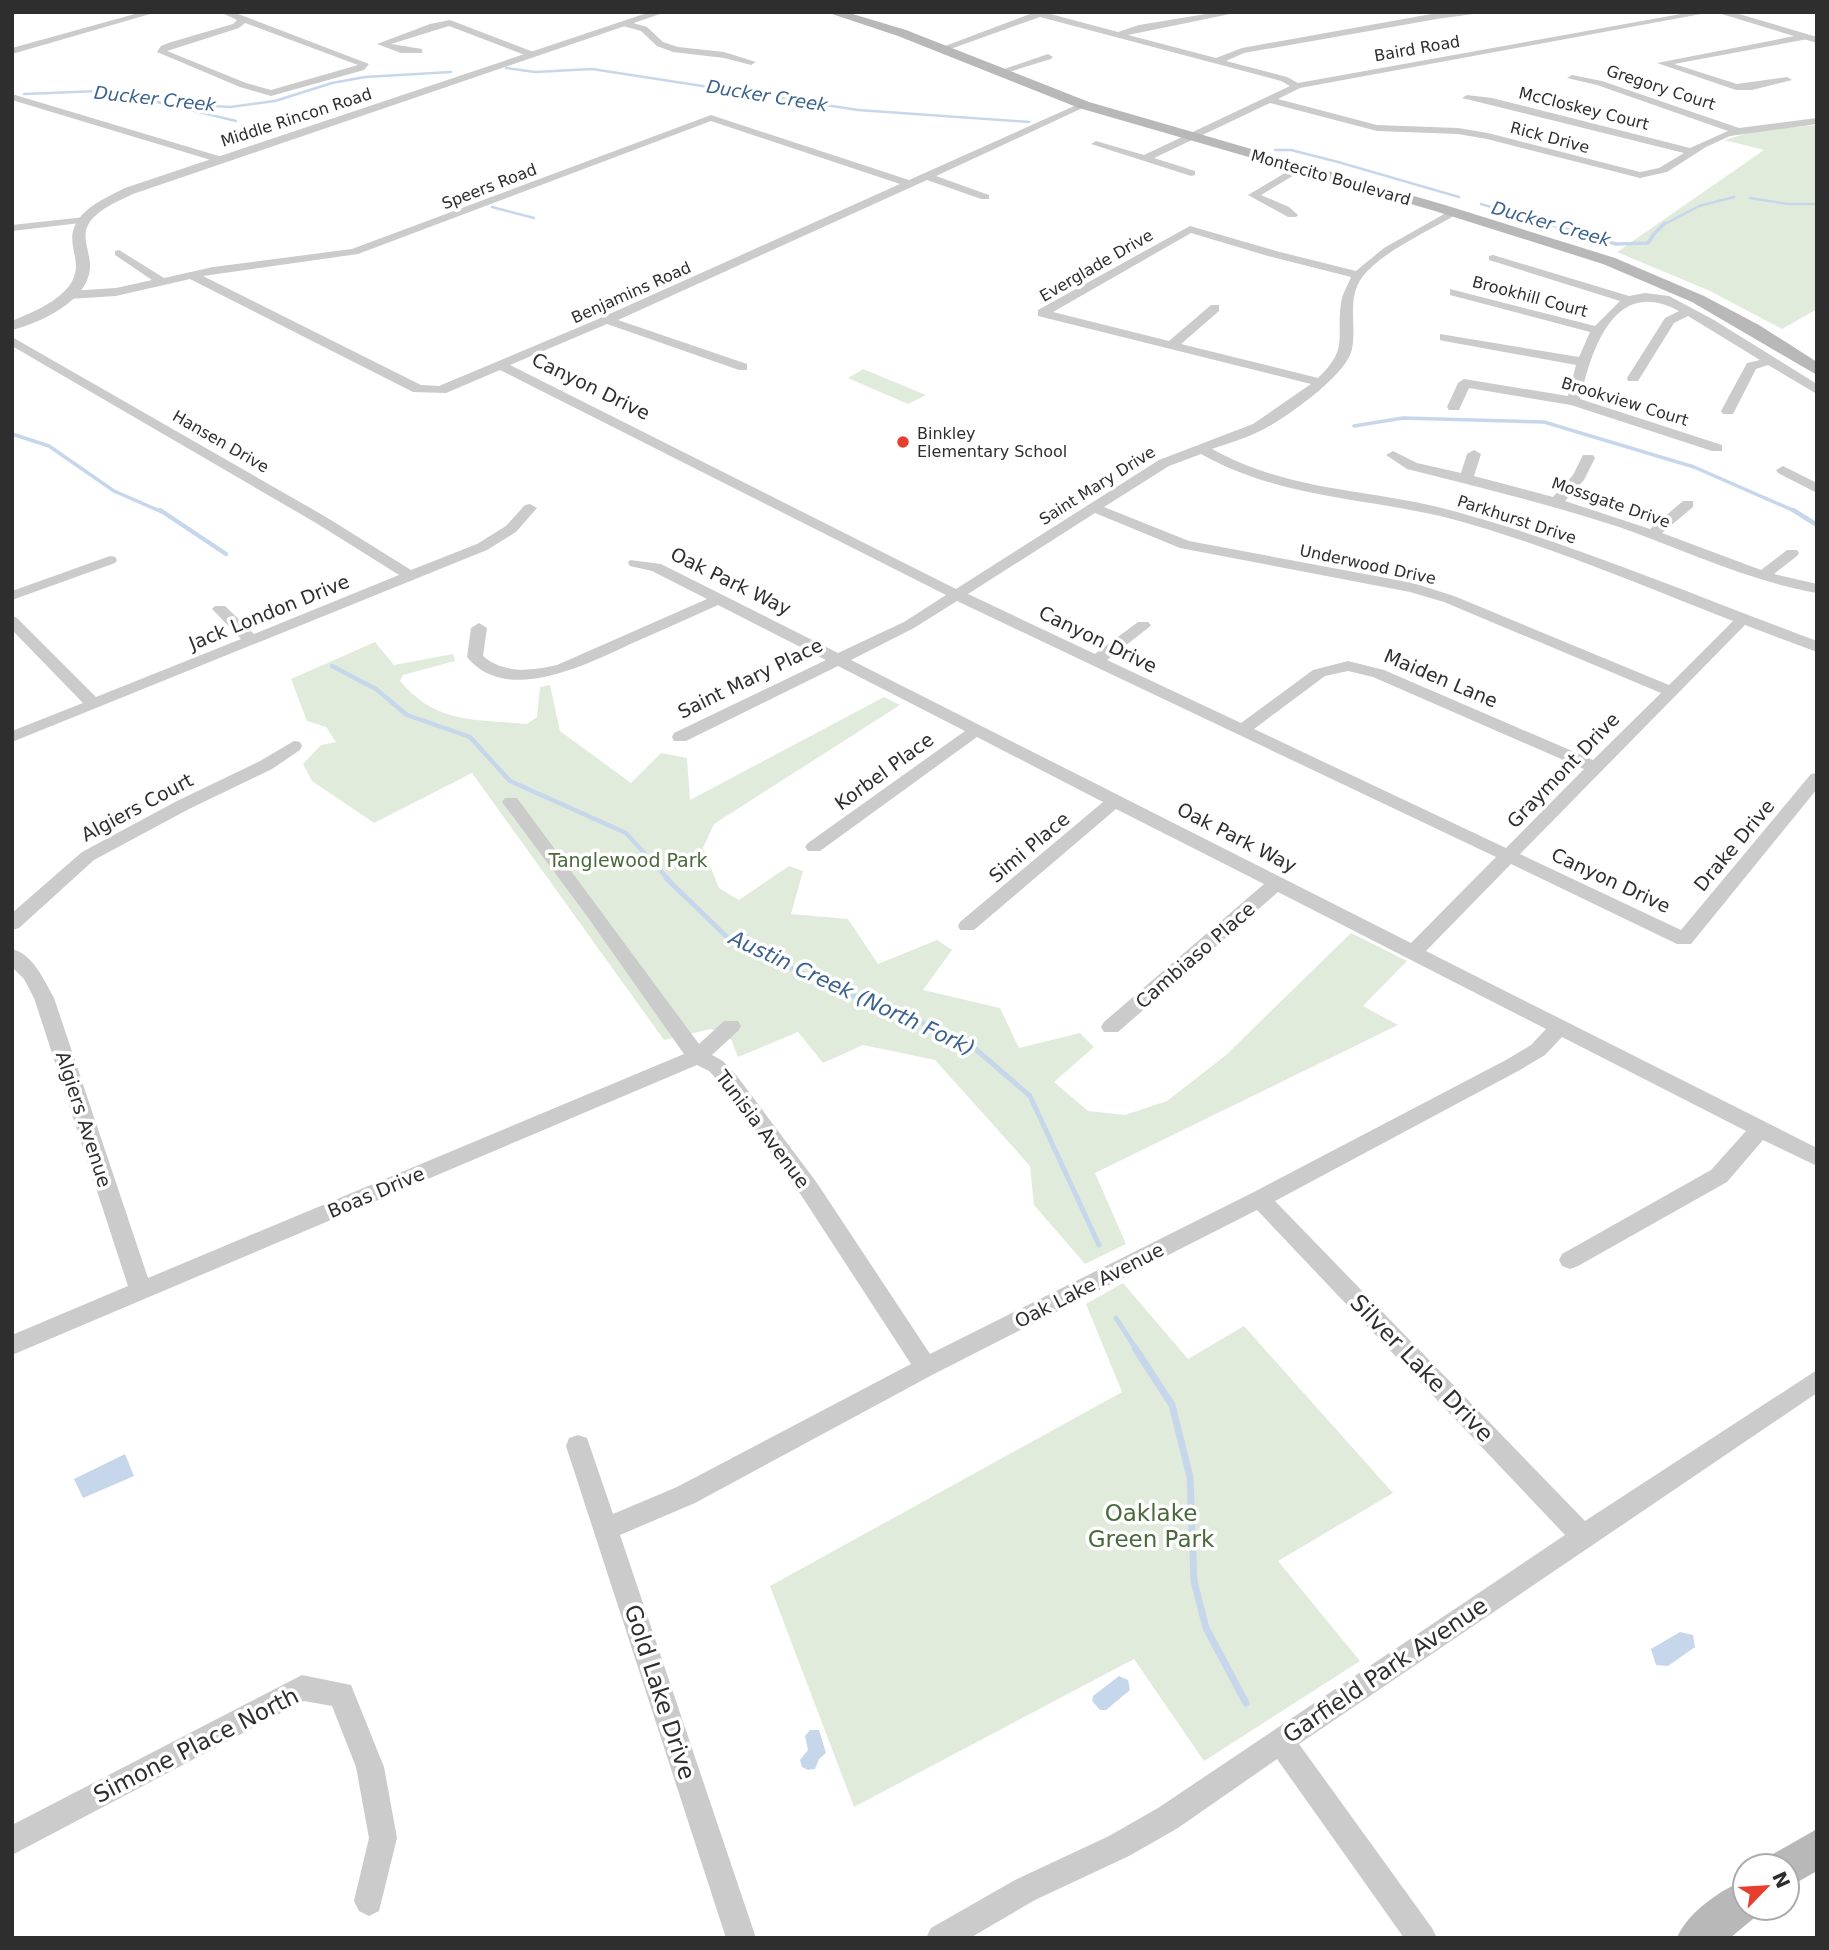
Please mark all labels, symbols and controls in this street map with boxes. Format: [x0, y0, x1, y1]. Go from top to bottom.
street label: Baird Road [1373, 32, 1462, 65]
street label: Gregory Court [1604, 61, 1718, 114]
water label: Ducker Creek [705, 76, 831, 116]
water label: Ducker Creek [93, 82, 219, 116]
street label: McCloskey Court [1517, 83, 1651, 134]
street label: Middle Rincon Road [218, 84, 374, 151]
street label: Rick Drive [1508, 118, 1592, 157]
street label: Montecito Boulevard [1249, 146, 1413, 209]
street label: Speers Road [439, 160, 539, 213]
water label: Ducker Creek [1489, 197, 1614, 251]
street label: Everglade Drive [1036, 225, 1156, 306]
street label: Benjamins Road [568, 258, 694, 327]
street label: Brookhill Court [1470, 272, 1590, 321]
street label: Canyon Drive [528, 348, 654, 424]
street label: Brookview Court [1559, 373, 1691, 430]
street label: Hansen Drive [169, 406, 272, 477]
place label: Binkley Elementary School [917, 424, 1067, 461]
marker: Binkley Elementary School [895, 434, 911, 450]
street label: Saint Mary Drive [1036, 442, 1159, 529]
street label: Mossgate Drive [1549, 473, 1673, 532]
street label: Parkhurst Drive [1455, 491, 1579, 548]
street label: Underwood Drive [1298, 541, 1438, 588]
street label: Oak Park Way [667, 542, 795, 620]
street label: Jack London Drive [185, 570, 352, 655]
street label: Canyon Drive [1035, 601, 1161, 677]
street label: Saint Mary Place [674, 633, 826, 723]
street label: Maiden Lane [1381, 644, 1501, 712]
street label: Graymont Drive [1502, 708, 1624, 832]
street label: Korbel Place [830, 728, 938, 814]
street label: Algiers Court [77, 768, 197, 846]
street label: Drake Drive [1689, 795, 1779, 895]
street label: Oak Park Way [1174, 797, 1300, 877]
street label: Simi Place [985, 807, 1073, 887]
street label: Canyon Drive [1548, 843, 1674, 917]
park label: Tanglewood Park [547, 849, 708, 871]
street label: Cambiaso Place [1131, 897, 1259, 1013]
water label: Austin Creek (North Fork) [724, 925, 979, 1061]
street label: Algiers Avenue [52, 1048, 116, 1190]
street label: Tunisia Avenue [711, 1065, 814, 1192]
street label: Boas Drive [324, 1162, 428, 1222]
street label: Oak Lake Avenue [1011, 1238, 1167, 1332]
street label: Silver Lake Drive [1345, 1289, 1499, 1447]
park label: Oaklake Green Park [1088, 1500, 1215, 1552]
street label: Garfield Park Avenue [1278, 1592, 1492, 1748]
street label: Gold Lake Drive [619, 1601, 701, 1783]
street label: Simone Place North [89, 1682, 303, 1808]
north arrow [1731, 1852, 1801, 1922]
text: N [1768, 1868, 1795, 1892]

